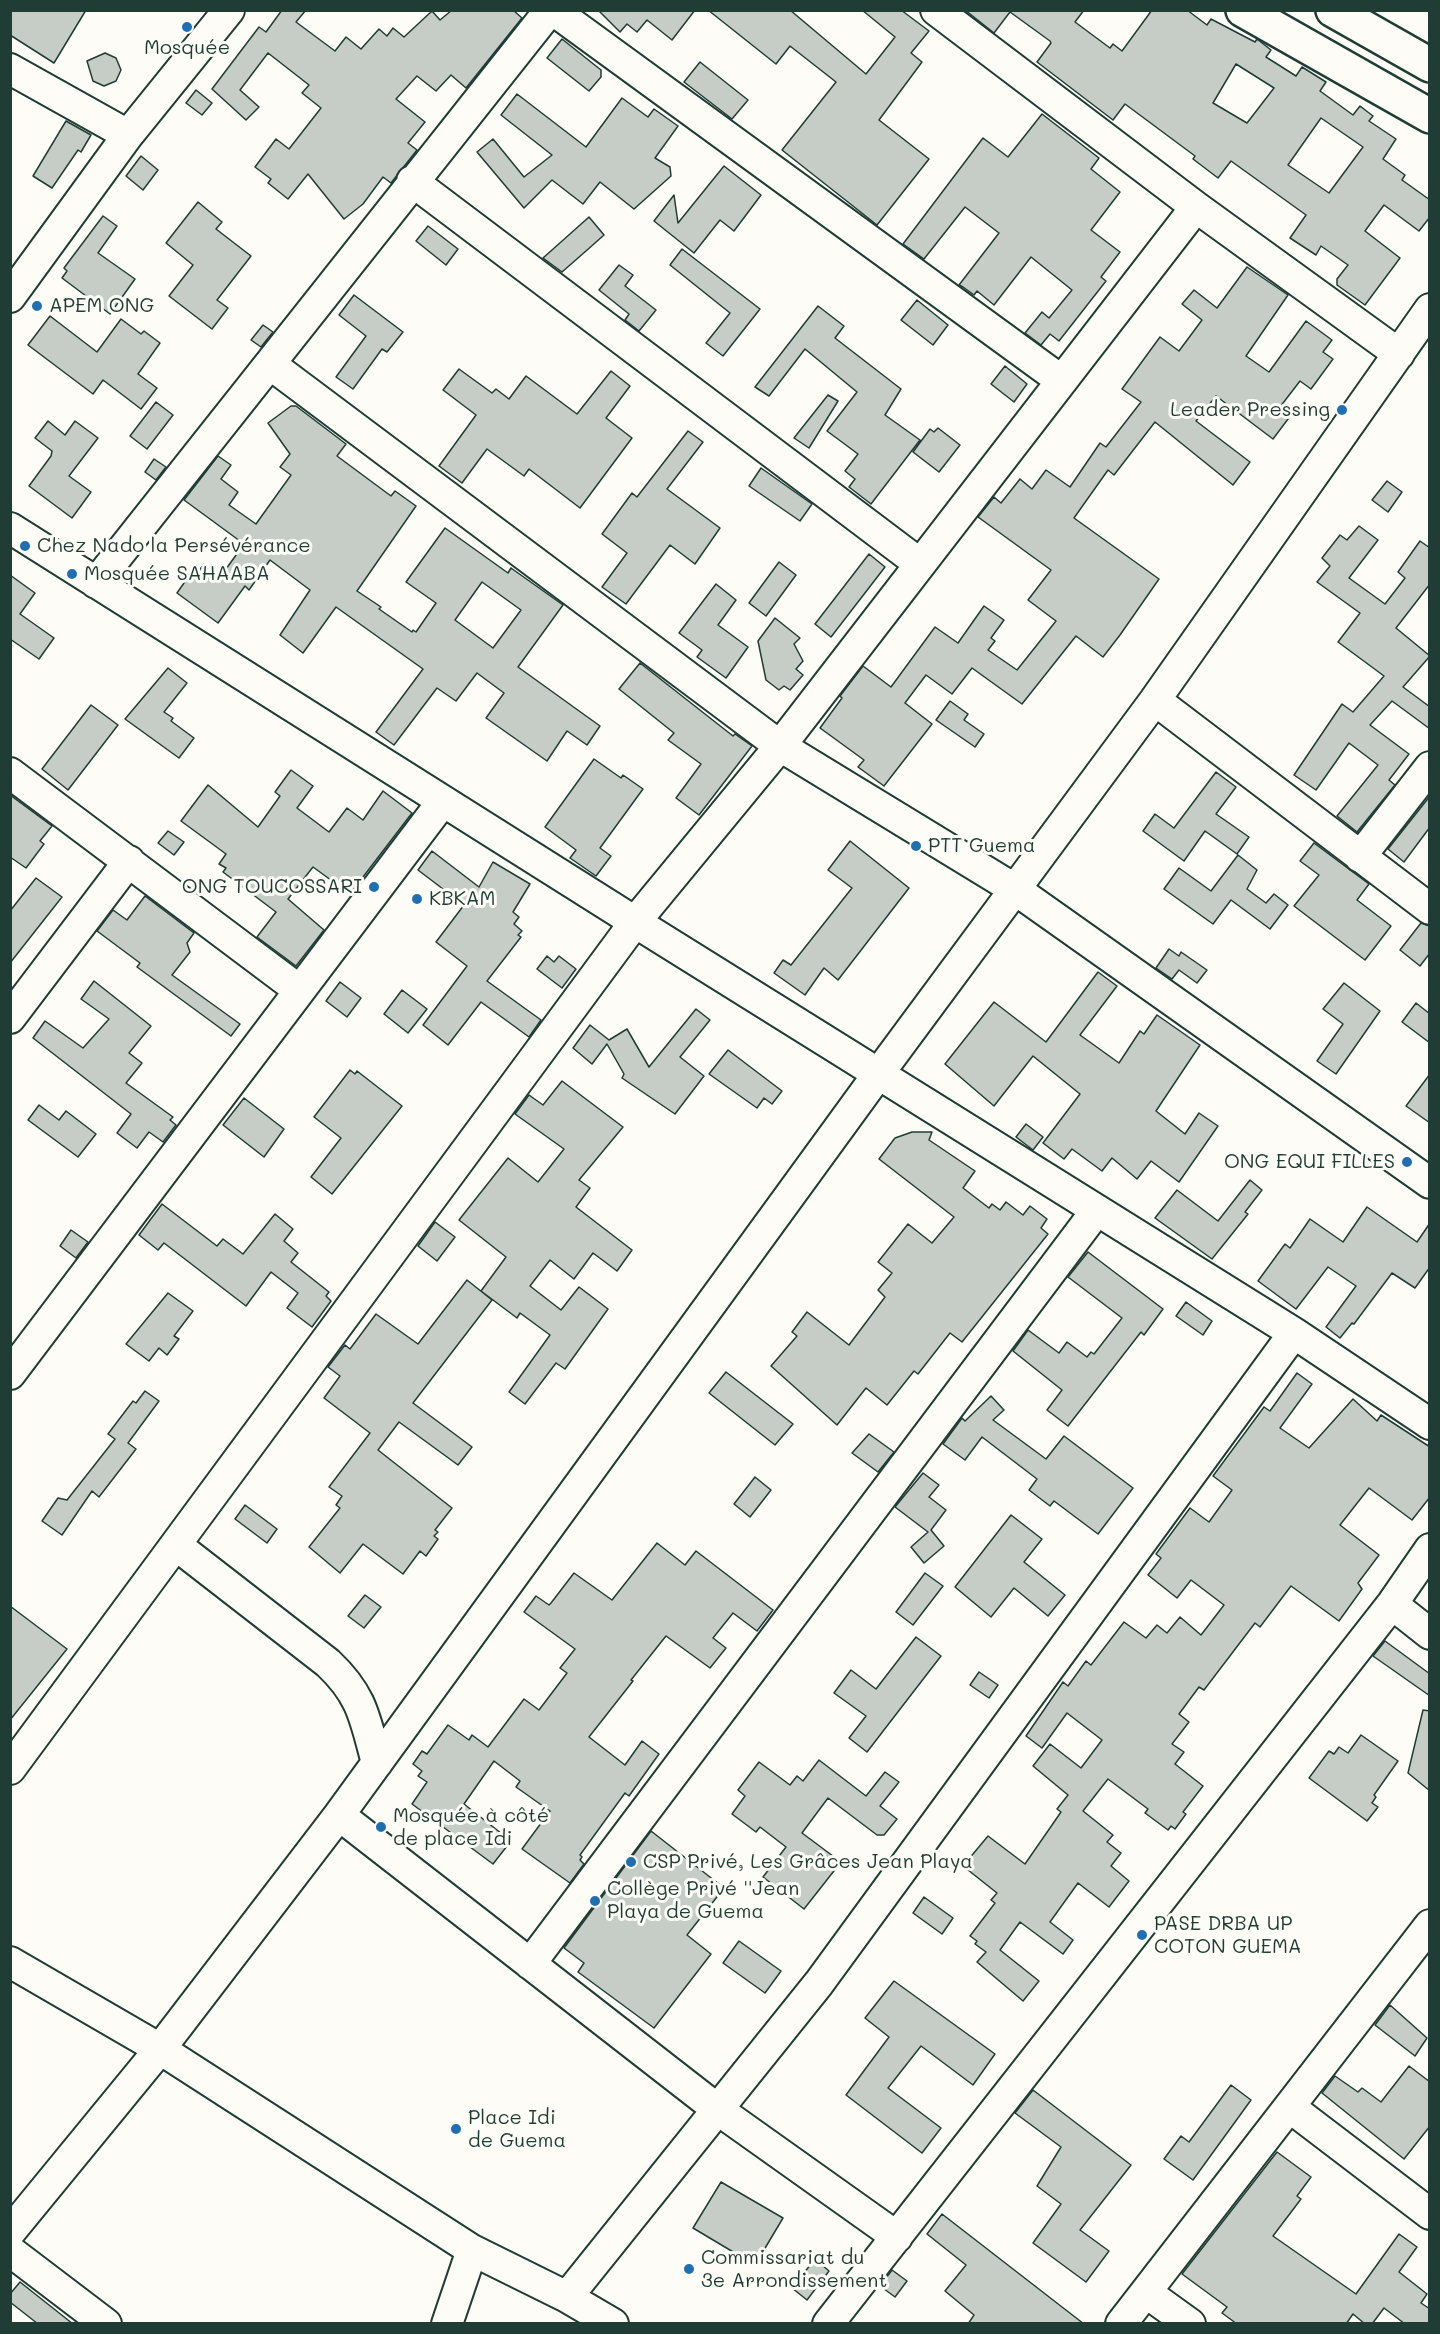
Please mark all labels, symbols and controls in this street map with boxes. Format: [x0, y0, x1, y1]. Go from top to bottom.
marker: Mosquée [180, 20, 194, 34]
place label: Mosquée [144, 36, 230, 60]
place label: APEM ONG [49, 294, 154, 318]
marker: APEM ONG [30, 299, 44, 313]
place label: Leader Pressing [1170, 398, 1330, 422]
marker: Leader Pressing [1335, 403, 1349, 417]
place label: Chez Nado la Persévérance [37, 534, 311, 558]
marker: Chez Nado la Persévérance [18, 539, 32, 553]
place label: Mosquée SAHAABA [84, 562, 270, 586]
marker: Mosquée SAHAABA [65, 567, 79, 581]
place label: PTT Guema [928, 834, 1035, 858]
marker: PTT Guema [909, 839, 923, 853]
place label: ONG TOUCOSSARI [182, 875, 362, 899]
marker: ONG TOUCOSSARI [367, 880, 381, 894]
place label: KBKAM [429, 887, 495, 911]
marker: KBKAM [410, 892, 424, 906]
place label: ONG EQUI FILLES [1224, 1150, 1395, 1174]
marker: ONG EQUI FILLES [1400, 1155, 1414, 1169]
place label: Mosquée à côté de place Idi [393, 1804, 549, 1851]
marker: Mosquée à côté de place Idi [374, 1820, 388, 1834]
place label: CSP Privé, Les Grâces Jean Playa [643, 1850, 973, 1874]
marker: CSP Privé, Les Grâces Jean Playa [624, 1855, 638, 1869]
place label: Collège Privé ''Jean Playa de Guema [607, 1877, 799, 1924]
marker: Collège Privé ''Jean Playa de Guema [588, 1894, 602, 1908]
place label: PASE DRBA UP COTON GUEMA [1154, 1912, 1302, 1959]
marker: PASE DRBA UP COTON GUEMA [1135, 1928, 1149, 1942]
place label: Place Idi de Guema [468, 2106, 566, 2153]
marker: Place Idi de Guema [449, 2122, 463, 2136]
place label: Commissariat du 3e Arrondissement [701, 2246, 887, 2293]
marker: Commissariat du 3e Arrondissement [682, 2262, 696, 2276]

